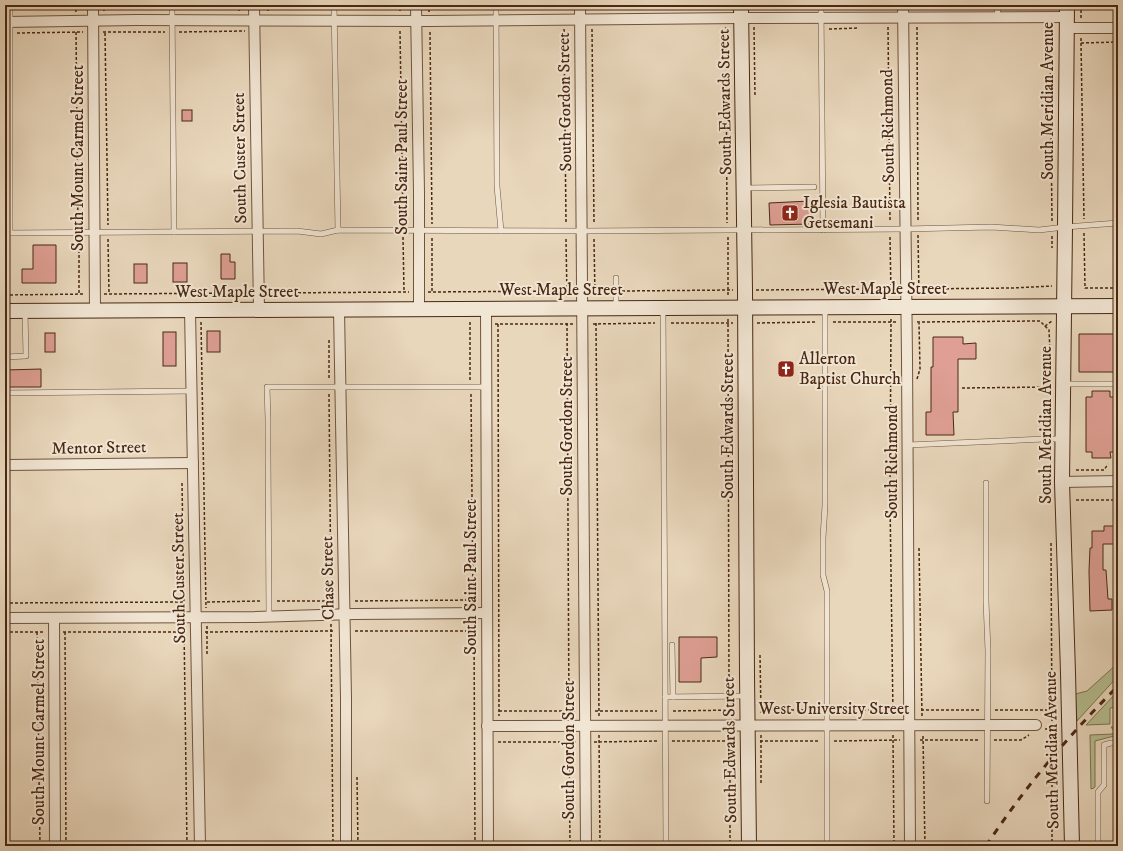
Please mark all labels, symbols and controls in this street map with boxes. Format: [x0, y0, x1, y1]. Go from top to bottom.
street label: South Meridian Avenue [1037, 22, 1059, 180]
street label: South Edwards Street [713, 28, 737, 175]
street label: South Gordon Street [553, 32, 577, 172]
street label: South Mount Carmel Street [67, 64, 89, 251]
street label: South Richmond [876, 68, 900, 183]
street label: South Saint Paul Street [391, 78, 413, 235]
street label: South Custer Street [228, 92, 252, 224]
place label: Iglesia Bautista Getsemani [803, 192, 906, 234]
church icon: Iglesia Bautista Getsemani [780, 203, 800, 223]
street label: West Maple Street [822, 278, 947, 300]
street label: West Maple Street [498, 279, 623, 301]
street label: West Maple Street [174, 281, 299, 303]
street label: South Meridian Avenue [1035, 346, 1057, 504]
place label: Allerton Baptist Church [799, 348, 901, 390]
street label: South Edwards Street [717, 352, 739, 499]
street label: South Gordon Street [556, 356, 578, 496]
church icon: Allerton Baptist Church [776, 359, 796, 379]
street label: South Richmond [881, 405, 903, 519]
street label: Mentor Street [51, 436, 147, 460]
street label: South Saint Paul Street [460, 498, 482, 655]
street label: South Custer Street [167, 512, 191, 644]
street label: Chase Street [316, 535, 340, 620]
street label: South Mount Carmel Street [28, 638, 50, 825]
street label: South Meridian Avenue [1040, 671, 1064, 829]
street label: South Edwards Street [718, 676, 742, 823]
street label: South Gordon Street [558, 680, 580, 820]
street label: West University Street [758, 698, 910, 720]

